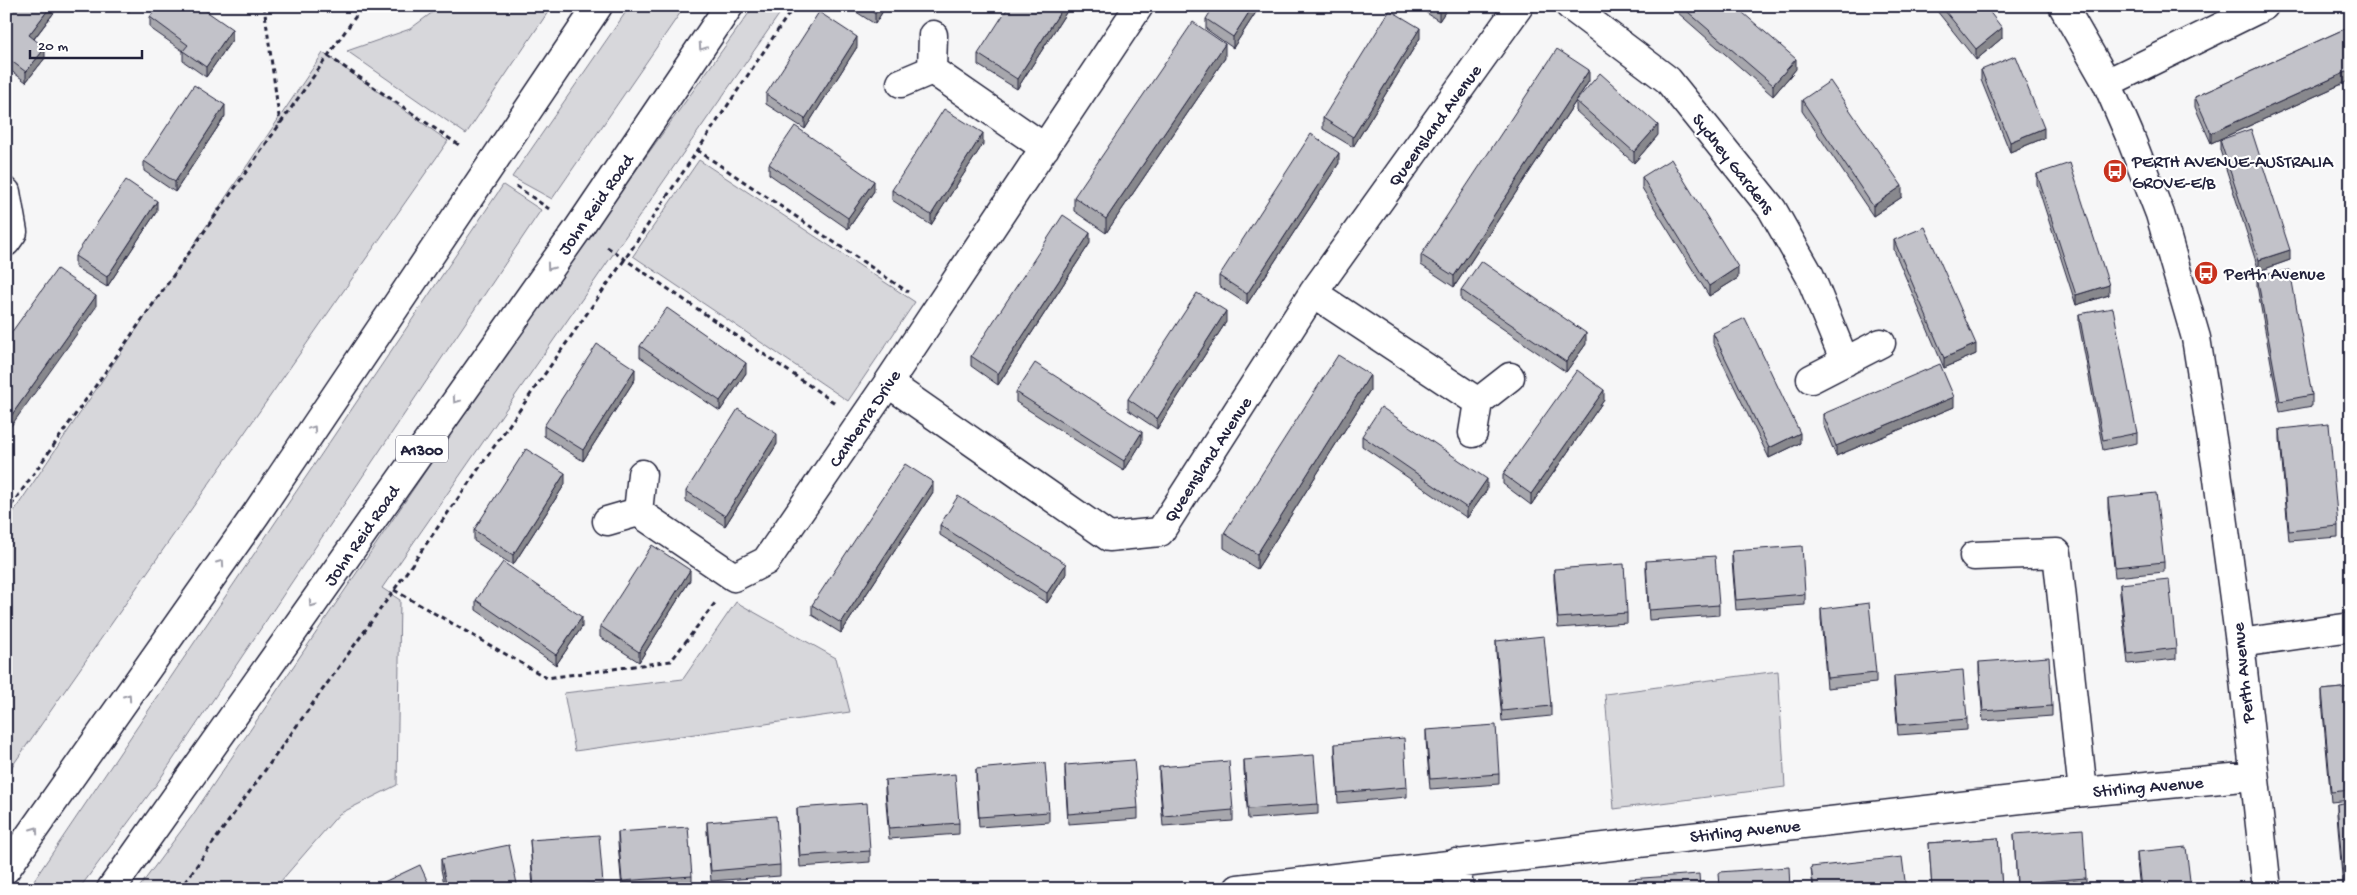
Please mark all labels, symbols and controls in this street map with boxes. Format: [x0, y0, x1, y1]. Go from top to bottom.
scale bar [30, 28, 142, 60]
text: 20 m [38, 38, 68, 56]
one-way arrow [699, 41, 708, 50]
street label: Queensland Avenue [1385, 61, 1488, 192]
street label: Sydney Gardens [1686, 110, 1779, 220]
street label: John Reid Road [555, 150, 640, 260]
place label: PERTH AVENUE-AUSTRALIA GROVE-E/B [2131, 153, 2334, 195]
bus stop icon: PERTH AVENUE-AUSTRALIA GROVE-E/B [2102, 158, 2128, 184]
bus stop icon: Perth Avenue [2193, 260, 2219, 286]
one-way arrow [548, 261, 556, 270]
place label: Perth Avenue [2223, 265, 2326, 286]
street label: Canberra Drive [826, 366, 907, 472]
street label: Queensland Avenue [1161, 393, 1258, 527]
one-way arrow [454, 394, 462, 403]
one-way arrow [307, 425, 316, 435]
road number: A1300 [396, 436, 448, 462]
street label: John Reid Road [321, 481, 406, 591]
one-way arrow [215, 560, 224, 569]
one-way arrow [309, 598, 318, 608]
street label: Perth Avenue [2229, 621, 2260, 725]
one-way arrow [122, 693, 131, 703]
street label: Stirling Avenue [2092, 773, 2205, 804]
street label: Stirling Avenue [1689, 816, 1802, 849]
one-way arrow [29, 826, 38, 836]

